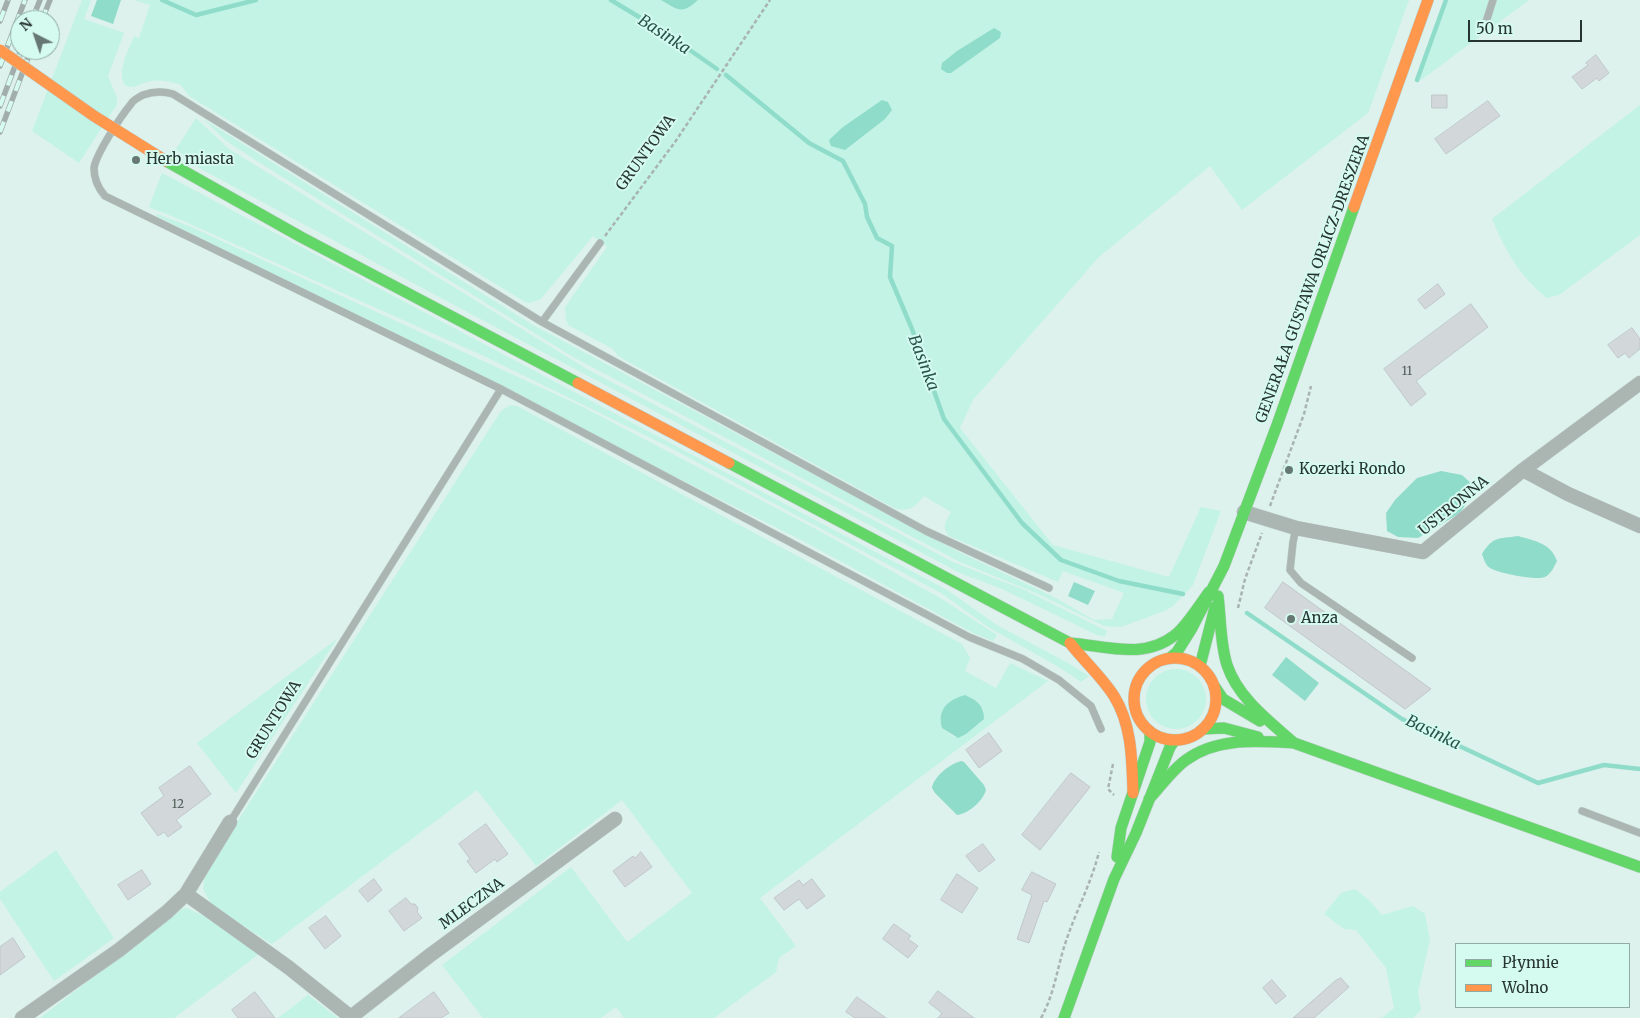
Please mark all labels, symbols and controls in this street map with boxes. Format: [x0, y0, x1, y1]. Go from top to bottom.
north arrow [10, 10, 60, 60]
scale bar [1470, 10, 1584, 42]
water label: Basinka [634, 11, 694, 59]
text: N [16, 14, 36, 35]
text: 50 m [1476, 19, 1513, 38]
street label: GRUNTOWA [612, 112, 680, 194]
street label: GENERAŁA GUSTAWA ORLICZ-DRESZERA [1252, 132, 1374, 426]
place label: Herb miasta [146, 151, 234, 169]
marker: Herb miasta [130, 154, 142, 166]
water label: Basinka [904, 332, 942, 394]
house number: 11 [1402, 365, 1412, 379]
place label: Kozerki Rondo [1299, 461, 1405, 479]
marker: Kozerki Rondo [1283, 464, 1295, 476]
street label: USTRONNA [1415, 472, 1493, 540]
place label: Anza [1301, 610, 1338, 628]
marker: Anza [1285, 613, 1297, 625]
street label: GRUNTOWA [243, 677, 305, 763]
water label: Basinka [1403, 712, 1463, 754]
house number: 12 [172, 798, 184, 812]
street label: MLECZNA [436, 875, 508, 933]
legend [1455, 943, 1630, 1008]
text: Płynnie [1502, 953, 1558, 972]
text: Wolno [1502, 978, 1548, 997]

